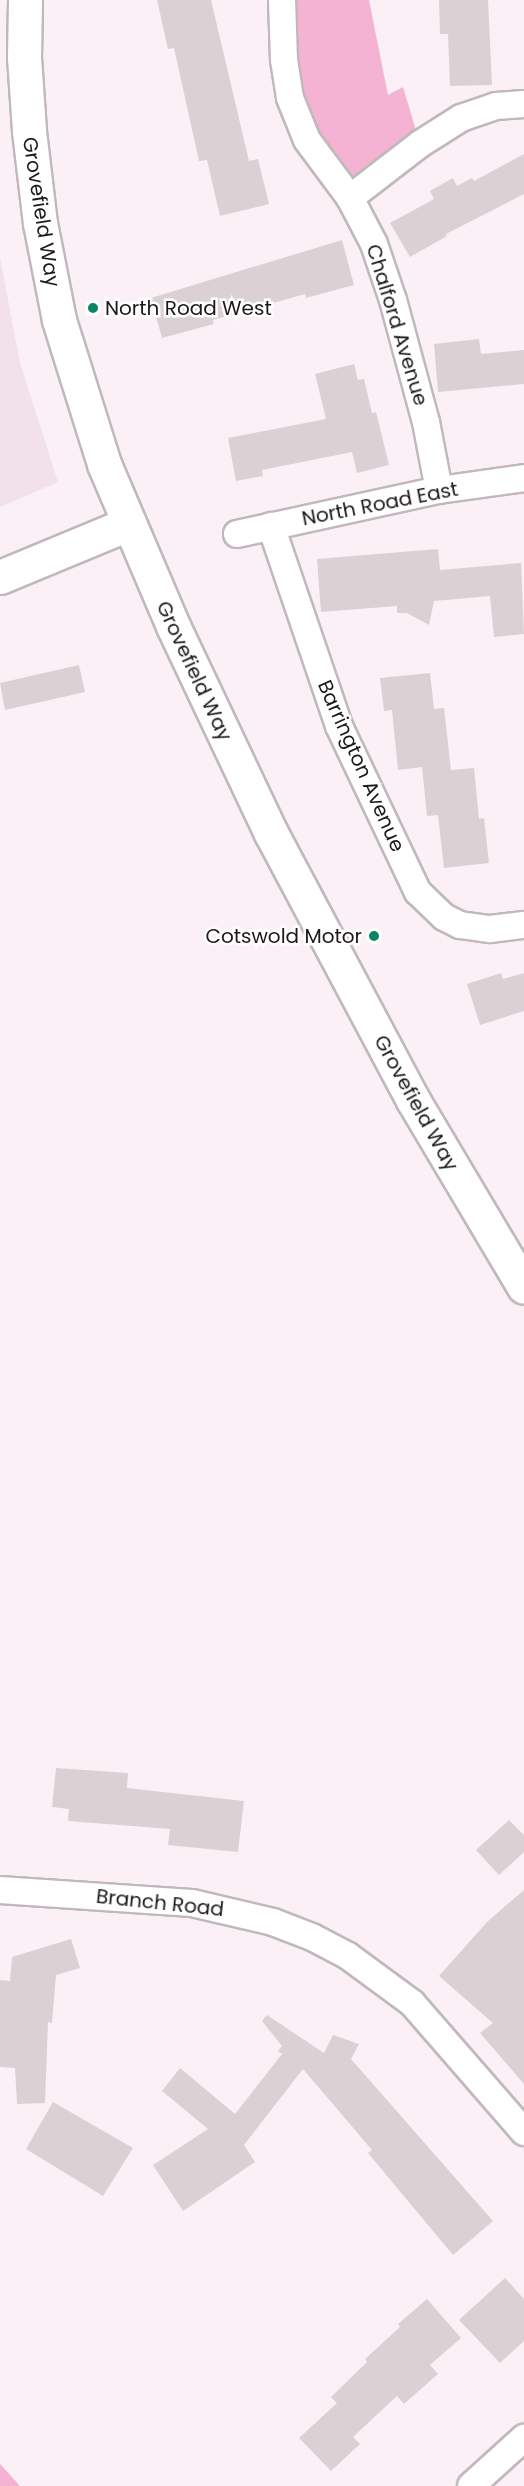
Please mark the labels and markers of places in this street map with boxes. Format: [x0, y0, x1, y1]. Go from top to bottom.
place label: North Road West [105, 296, 272, 320]
marker: North Road West [86, 301, 100, 315]
place label: Cotswold Motor [206, 924, 362, 948]
marker: Cotswold Motor [367, 929, 381, 943]

